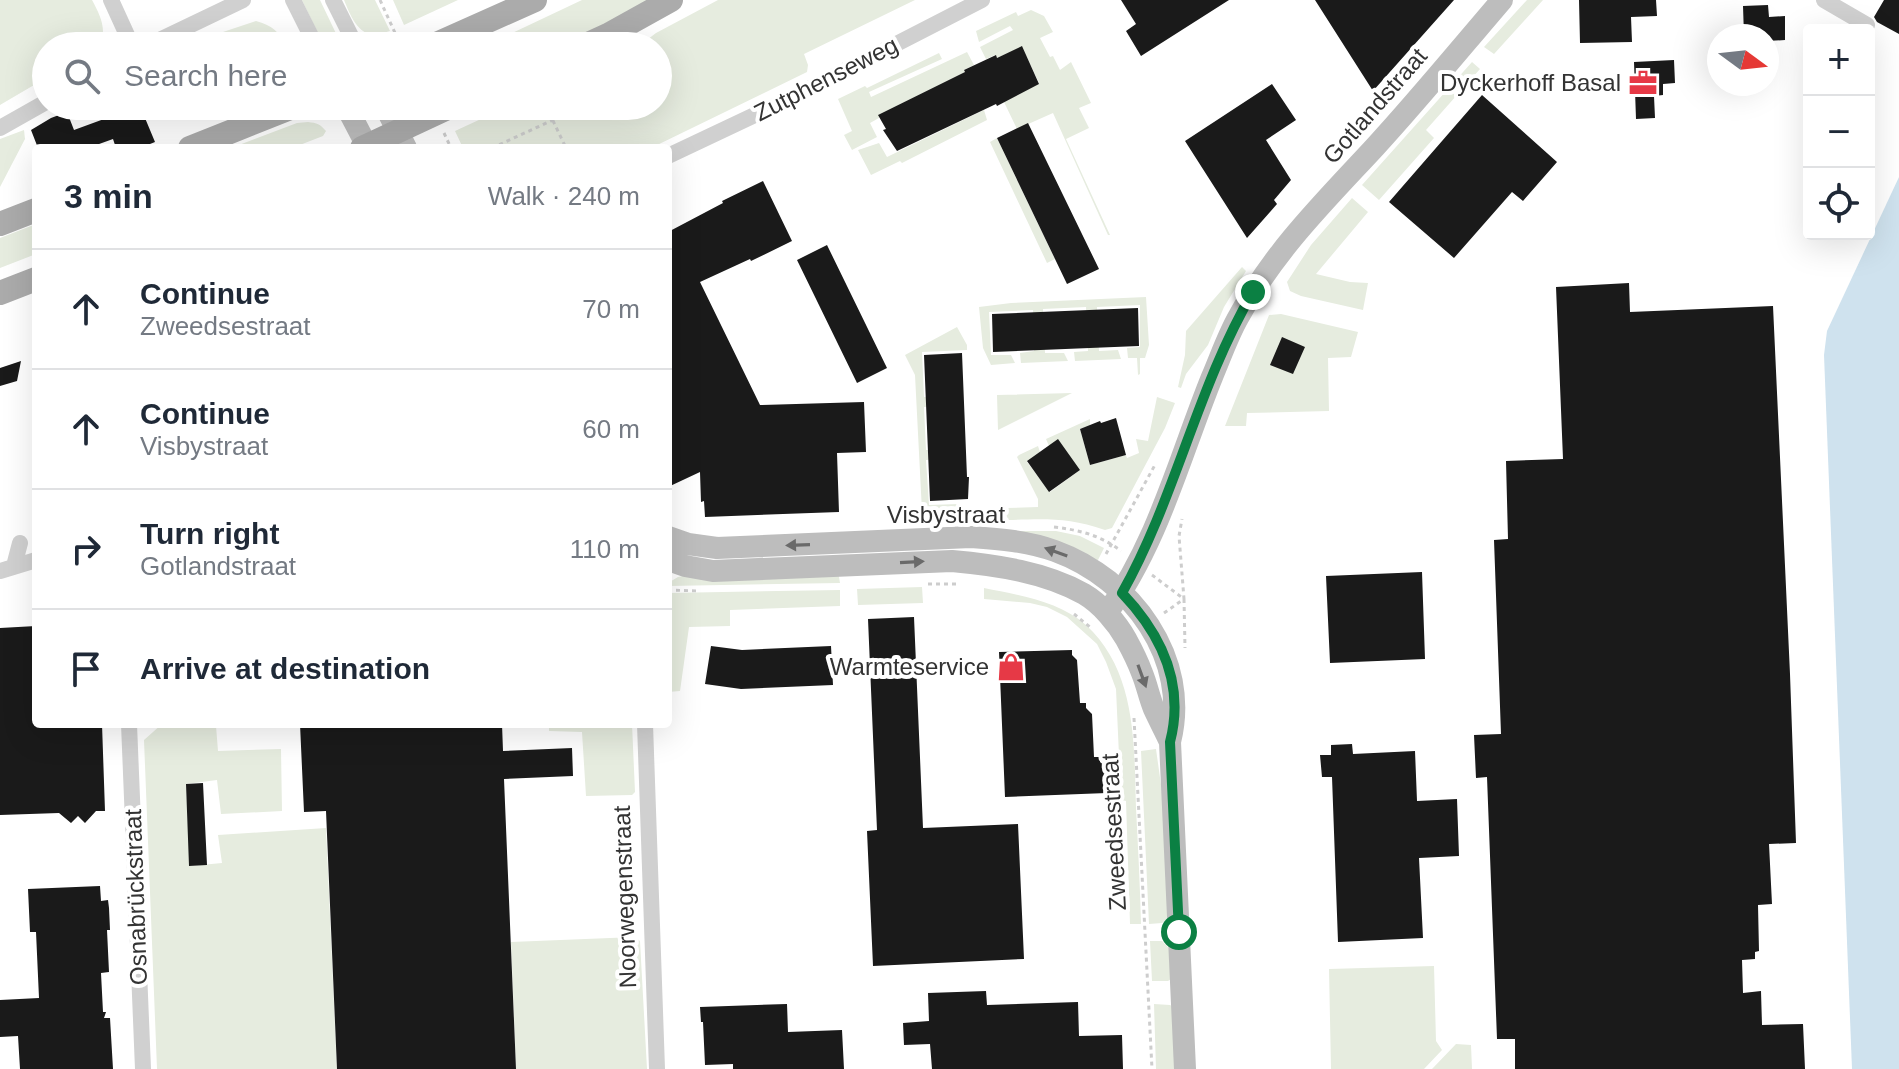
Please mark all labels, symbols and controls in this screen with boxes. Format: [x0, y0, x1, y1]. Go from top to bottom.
north arrow [1707, 24, 1779, 96]
map controls [1803, 24, 1875, 240]
button: + [1803, 24, 1875, 96]
street label: Zutphenseweg [749, 31, 902, 126]
search box [32, 32, 672, 120]
street label: Gotlandstraat [1317, 42, 1432, 169]
icon: search [60, 54, 104, 98]
text: Search here [124, 59, 287, 92]
office icon: Dyckerhoff Basal [1628, 68, 1658, 98]
place label: Dyckerhoff Basal [1440, 69, 1621, 96]
button: − [1803, 96, 1875, 168]
button: locate [1803, 168, 1875, 240]
text: 3 min [64, 177, 153, 215]
text: Walk · 240 m [488, 181, 640, 211]
route end [1235, 274, 1271, 310]
text: Continue [140, 277, 270, 310]
icon: ahead [64, 287, 108, 331]
text: 70 m [582, 294, 640, 324]
text: Zweedsestraat [140, 311, 311, 341]
text: Continue [140, 397, 270, 430]
icon: ahead [64, 407, 108, 451]
text: 60 m [582, 414, 640, 444]
text: Visbystraat [140, 431, 268, 461]
street label: Visbystraat [887, 501, 1005, 528]
text: Turn right [140, 517, 279, 550]
icon: right [64, 527, 108, 571]
text: 110 m [570, 534, 640, 564]
one-way arrow [785, 538, 810, 551]
one-way arrow [1044, 545, 1068, 558]
text: Gotlandstraat [140, 551, 296, 581]
one-way arrow [900, 555, 925, 568]
icon: arrive [64, 647, 108, 691]
text: Arrive at destination [140, 652, 430, 685]
shop icon: Warmteservice [996, 652, 1026, 682]
place label: Warmteservice [830, 653, 989, 680]
one-way arrow [1136, 664, 1149, 688]
street label: Zweedsestraat [1096, 752, 1131, 911]
street label: Noorwegenstraat [608, 805, 641, 989]
street label: Osnabrückstraat [119, 808, 152, 985]
route start [1161, 914, 1197, 950]

